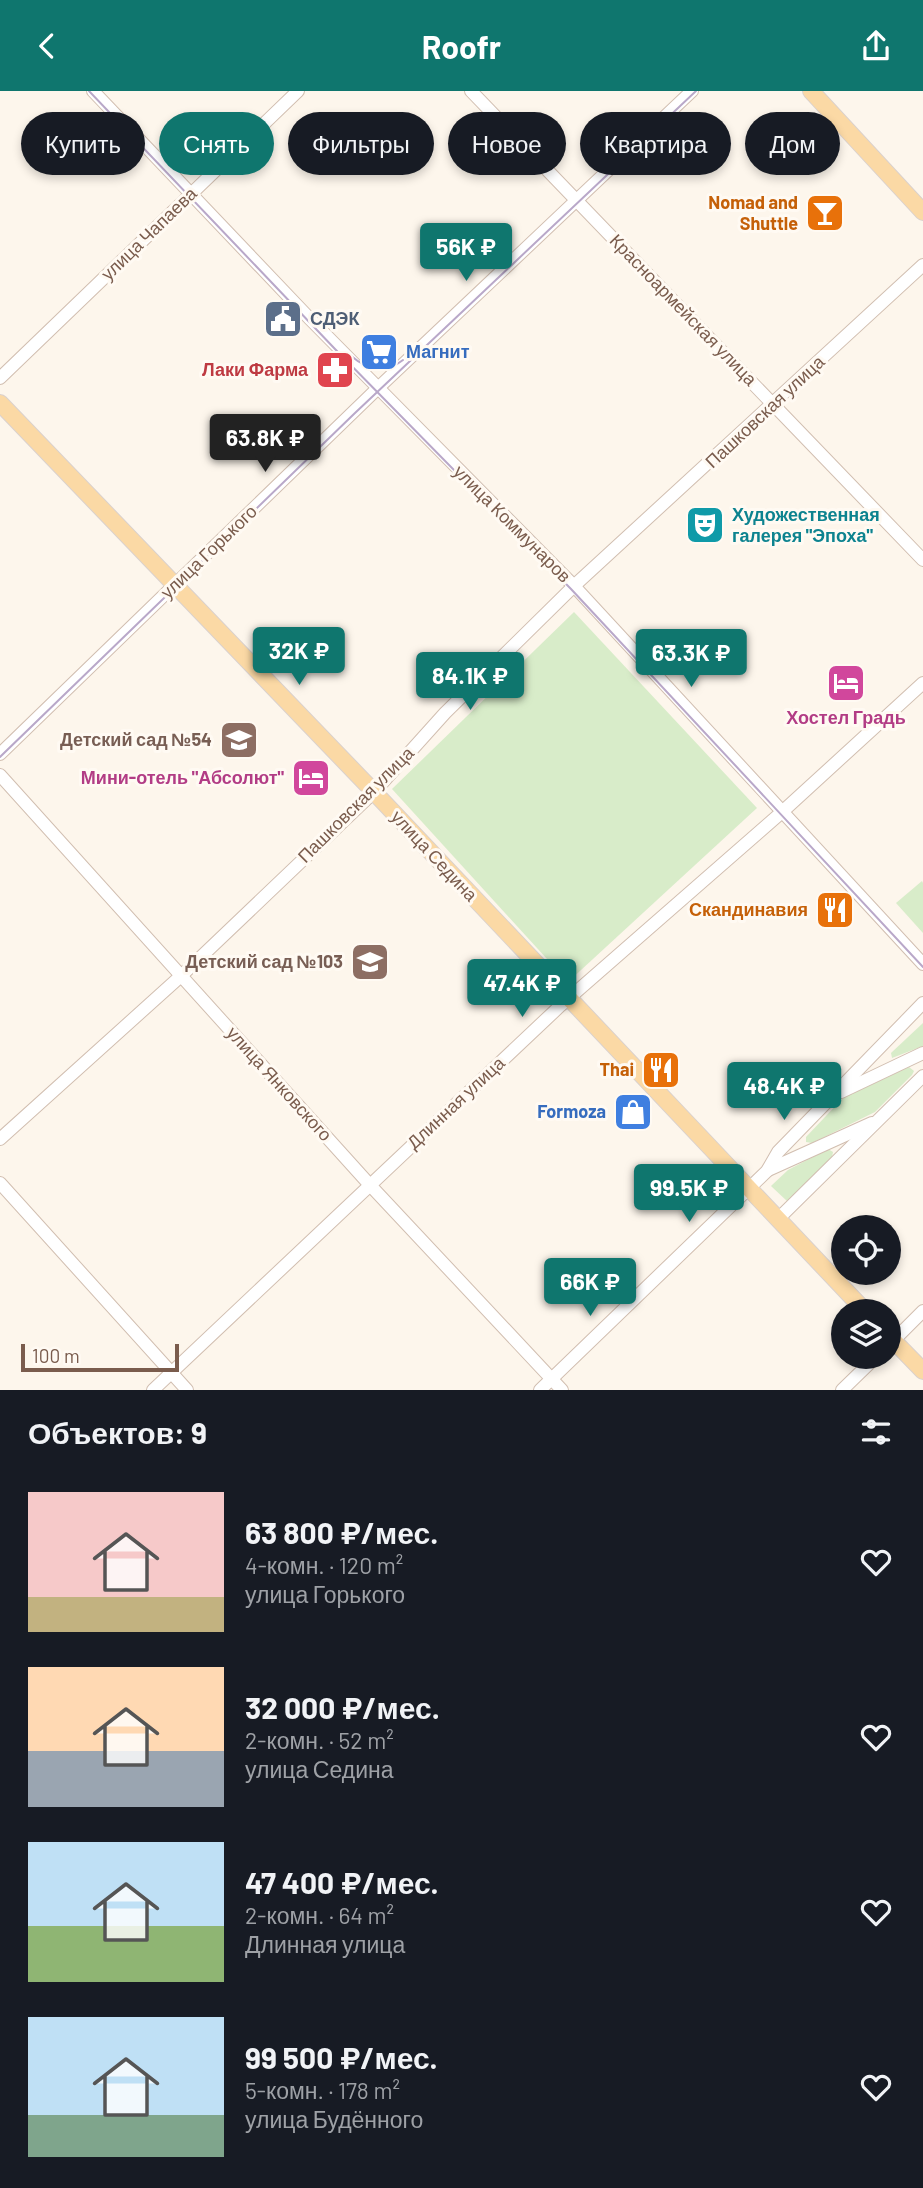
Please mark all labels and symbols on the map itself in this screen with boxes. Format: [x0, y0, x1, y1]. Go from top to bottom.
street label: улица Чапаева [96, 182, 201, 284]
place label: Nomad and Shuttle [708, 191, 798, 234]
bar icon: Nomad and Shuttle [804, 192, 846, 234]
pin: 56K ₽ [417, 223, 515, 283]
street label: Красноармейская улица [606, 229, 762, 390]
public building icon: СДЭК [262, 298, 304, 340]
place label: СДЭК [310, 307, 360, 329]
supermarket icon: Магнит [358, 331, 400, 373]
place label: Магнит [406, 340, 470, 362]
pharmacy icon: Лаки Фарма [314, 349, 356, 391]
street label: Пашковская улица [700, 350, 829, 472]
place label: Лаки Фарма [202, 358, 309, 380]
pin: 63.8K ₽ [200, 415, 330, 474]
street label: улица Коммунаров [449, 460, 576, 587]
street label: улица Горького [156, 500, 261, 603]
place label: Художественная галерея "Эпоха" [732, 503, 880, 546]
theatre icon: Художественная галерея "Эпоха" [684, 504, 726, 546]
pin: 32K ₽ [250, 627, 348, 687]
pin: 63.3K ₽ [626, 629, 756, 689]
pin: 84.1K ₽ [405, 653, 535, 712]
hotel icon: Хостел Градь [825, 662, 867, 704]
place label: Хостел Градь [786, 706, 906, 728]
school or university icon: Детский сад №54 [218, 719, 260, 761]
place label: Детский сад №54 [60, 728, 212, 750]
street label: Пашковская улица [293, 741, 419, 867]
hotel icon: Мини-отель "Абсолют" [290, 757, 332, 799]
place label: Мини-отель "Абсолют" [81, 766, 285, 788]
street label: улица Седина [387, 805, 483, 906]
restaurant icon: Скандинавия [814, 889, 856, 931]
place label: Скандинавия [689, 898, 808, 920]
school or university icon: Детский сад №103 [349, 941, 391, 983]
place label: Детский сад №103 [185, 950, 343, 972]
pin: 47.4K ₽ [457, 960, 587, 1019]
street label: улица Янковского [222, 1021, 337, 1145]
restaurant icon: Thai [640, 1049, 682, 1091]
street label: Длинная улица [402, 1051, 509, 1153]
place label: Thai [600, 1058, 634, 1080]
pin: 48.4K ₽ [719, 1063, 849, 1122]
shop icon: Formoza [612, 1091, 654, 1133]
place label: Formoza [537, 1100, 606, 1122]
pin: 99.5K ₽ [624, 1165, 754, 1224]
pin: 66K ₽ [541, 1259, 639, 1318]
scale bar [21, 1341, 178, 1373]

